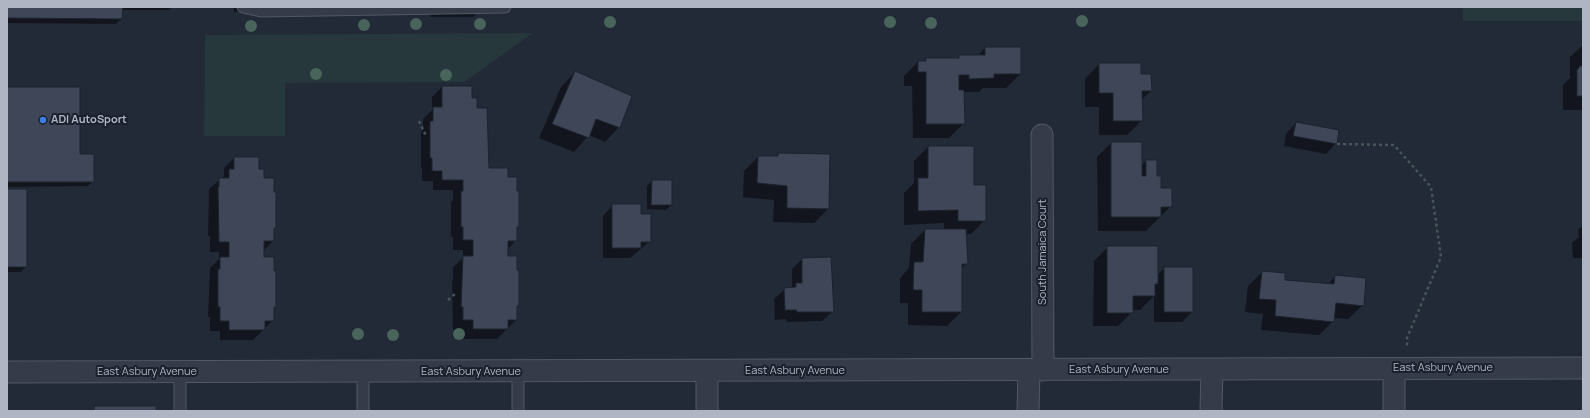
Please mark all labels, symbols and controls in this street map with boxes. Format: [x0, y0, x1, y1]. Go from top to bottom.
place label: ADI AutoSport [51, 113, 127, 127]
marker: ADI AutoSport [38, 115, 48, 125]
street label: South Jamaica Court [1036, 199, 1050, 305]
street label: East Asbury Avenue [1393, 361, 1493, 375]
street label: East Asbury Avenue [1069, 363, 1169, 377]
street label: East Asbury Avenue [745, 364, 845, 378]
street label: East Asbury Avenue [97, 365, 197, 379]
street label: East Asbury Avenue [421, 365, 521, 379]

